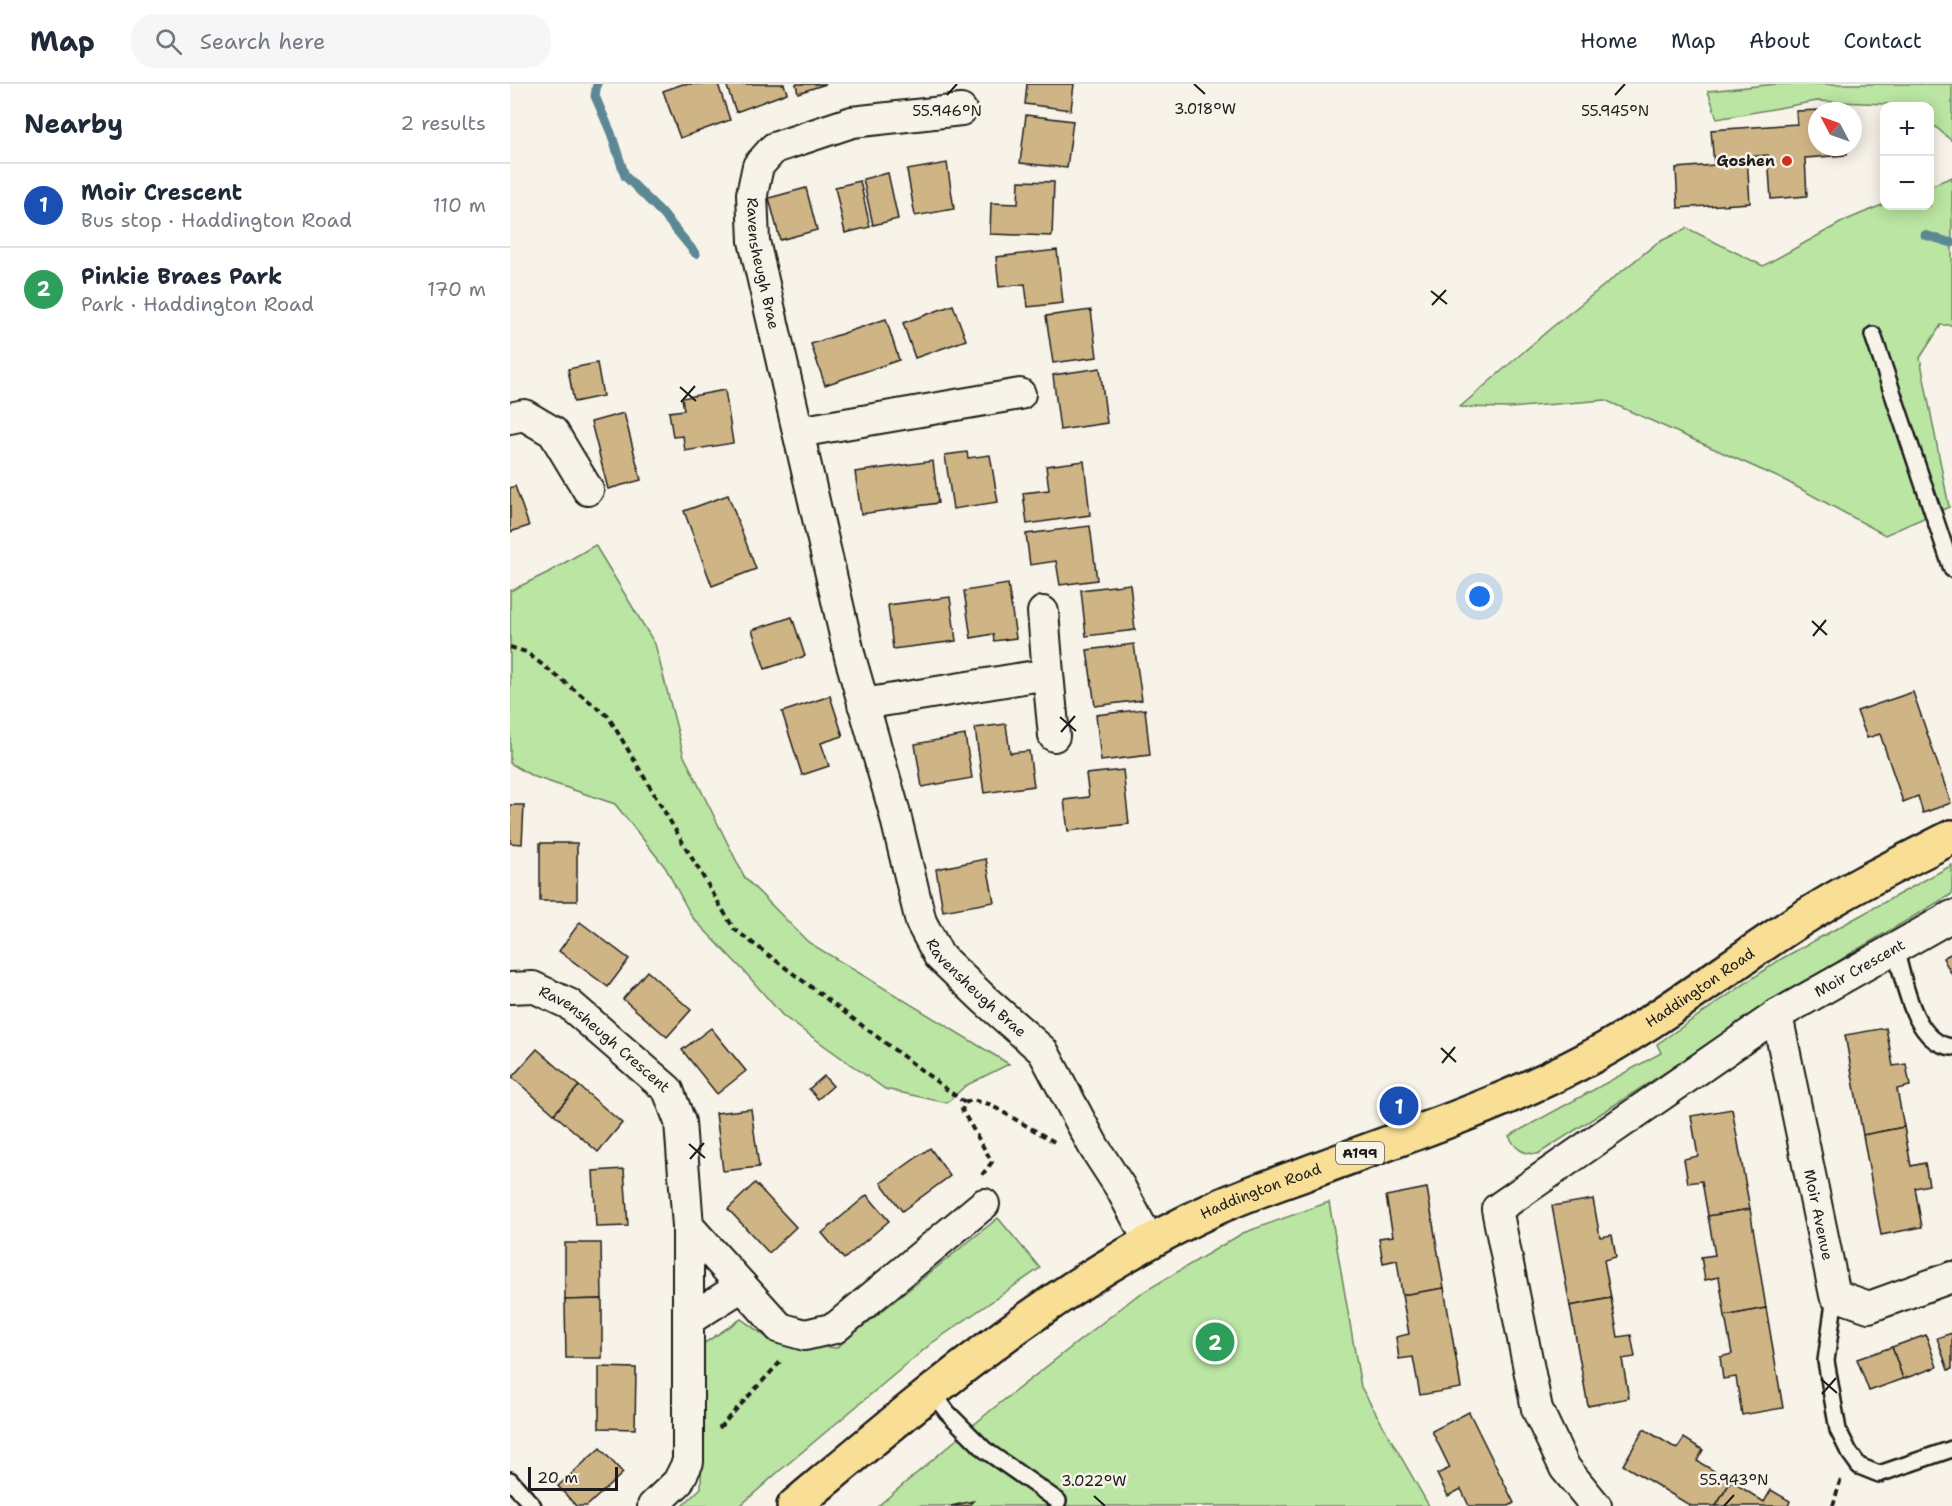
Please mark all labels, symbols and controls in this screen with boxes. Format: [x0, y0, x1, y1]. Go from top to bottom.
search box [131, 14, 551, 68]
text: Map [30, 22, 95, 60]
icon: search [152, 25, 185, 58]
text: Search here [200, 27, 325, 56]
text: Home [1580, 27, 1638, 55]
text: Map [1671, 27, 1716, 55]
text: About [1749, 27, 1810, 55]
text: Contact [1843, 27, 1922, 55]
text: 3.018°W [1174, 99, 1236, 119]
text: 55.946°N [912, 101, 982, 121]
text: 55.945°N [1581, 101, 1649, 121]
north arrow [1808, 102, 1862, 156]
map controls [1880, 102, 1934, 210]
button: + [1880, 102, 1934, 156]
text: Nearby [24, 106, 123, 141]
text: 2 results [400, 110, 486, 136]
place label: Goshen [1716, 151, 1775, 171]
marker: Goshen [1780, 154, 1794, 168]
button: − [1880, 156, 1934, 210]
text: Moir Crescent [81, 178, 242, 207]
text: 1 [39, 192, 48, 218]
text: 110 m [432, 192, 486, 218]
street label: Ravensheugh Brae [742, 197, 784, 331]
text: Bus stop · Haddington Road [81, 207, 352, 233]
text: Pinkie Braes Park [81, 262, 282, 291]
text: 2 [37, 276, 51, 302]
text: 170 m [427, 276, 486, 302]
text: Park · Haddington Road [81, 291, 314, 317]
your location [1465, 582, 1494, 611]
street label: Ravensheugh Brae [922, 935, 1031, 1042]
street label: Moir Crescent [1811, 935, 1909, 1002]
street label: Haddington Road [1641, 943, 1759, 1032]
street label: Ravensheugh Crescent [536, 981, 674, 1097]
pin: 1 [1380, 1084, 1418, 1128]
road number: A199 [1336, 1142, 1384, 1164]
street label: Haddington Road [1197, 1158, 1324, 1224]
street label: Moir Avenue [1799, 1167, 1838, 1262]
pin: 2 [1196, 1320, 1234, 1364]
scale bar [528, 1464, 618, 1492]
text: 20 m [537, 1467, 578, 1488]
text: 55.943°N [1700, 1470, 1768, 1490]
text: 3.022°W [1061, 1471, 1127, 1491]

